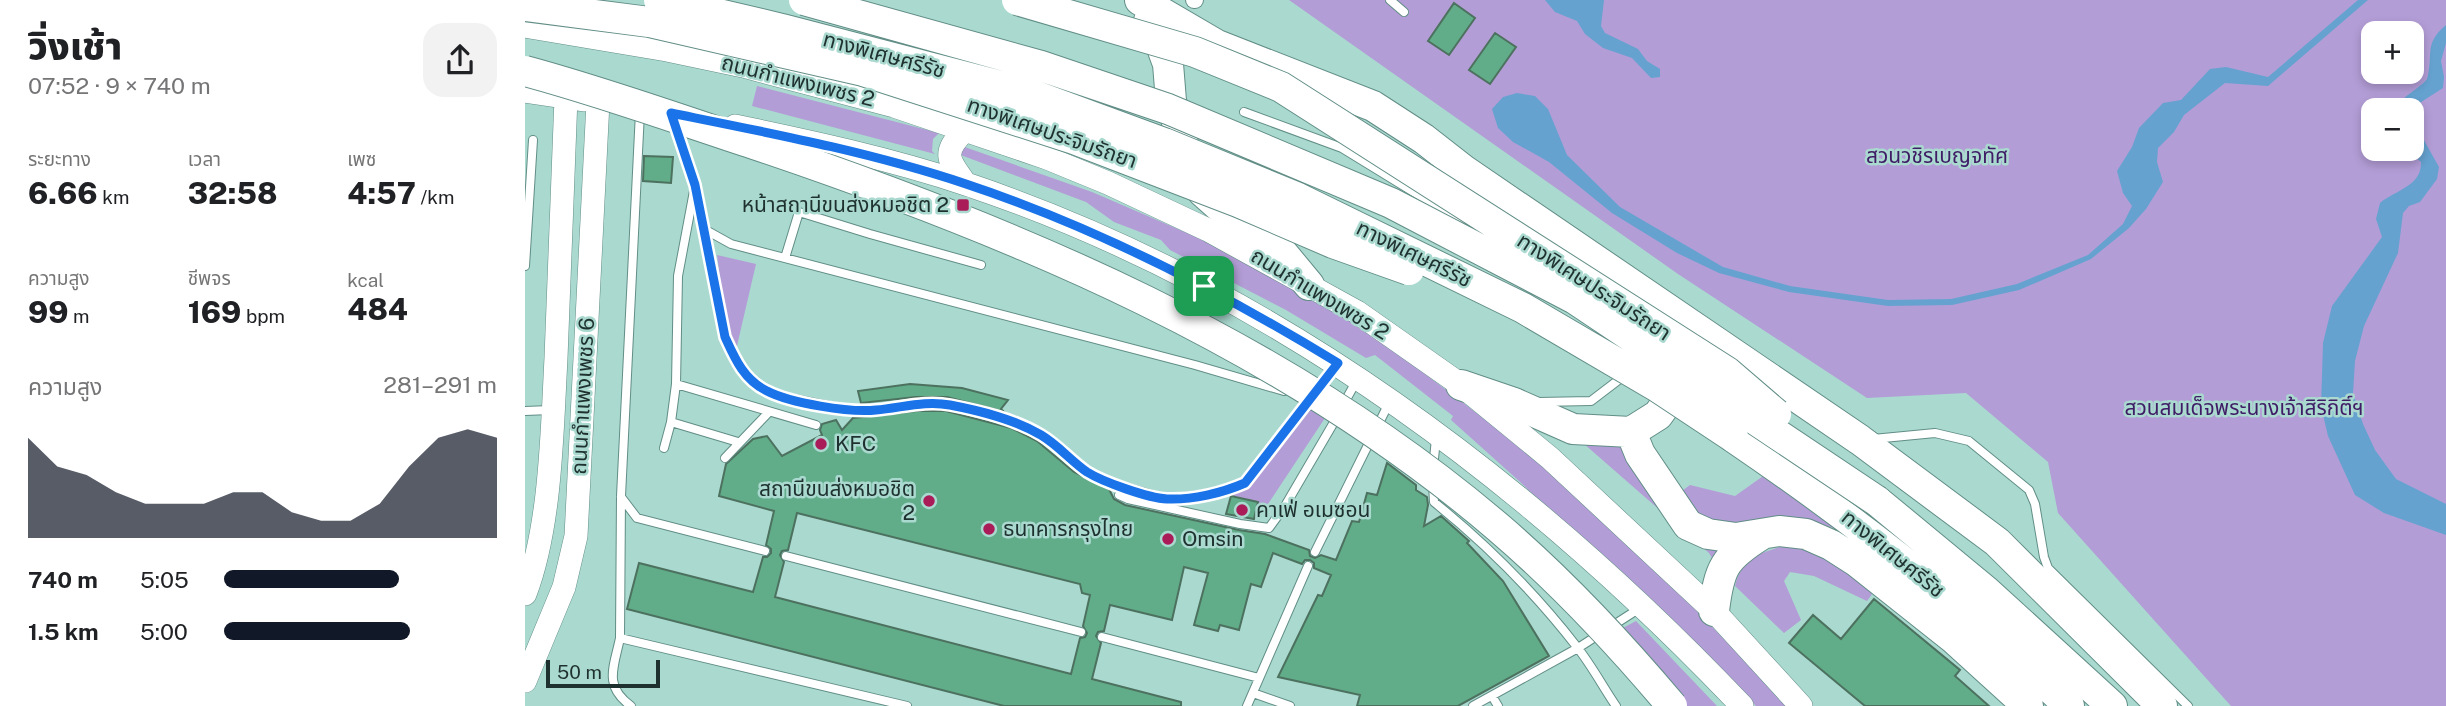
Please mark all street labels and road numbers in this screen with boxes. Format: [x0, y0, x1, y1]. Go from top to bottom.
street label: ทางพิเศษศรีรัช [821, 26, 948, 83]
street label: ถนนกำแพงเพชร 2 [719, 49, 877, 112]
street label: ทางพิเศษประจิมรัถยา [964, 92, 1140, 173]
street label: ทางพิเศษศรีรัช [1353, 215, 1476, 292]
street label: ทางพิเศษประจิมรัถยา [1513, 228, 1676, 345]
street label: ถนนกำแพงเพชร 2 [1247, 242, 1394, 345]
street label: ถนนกำแพงเพชร 6 [566, 317, 599, 475]
street label: ทางพิเศษศรีรัช [1837, 505, 1950, 603]

